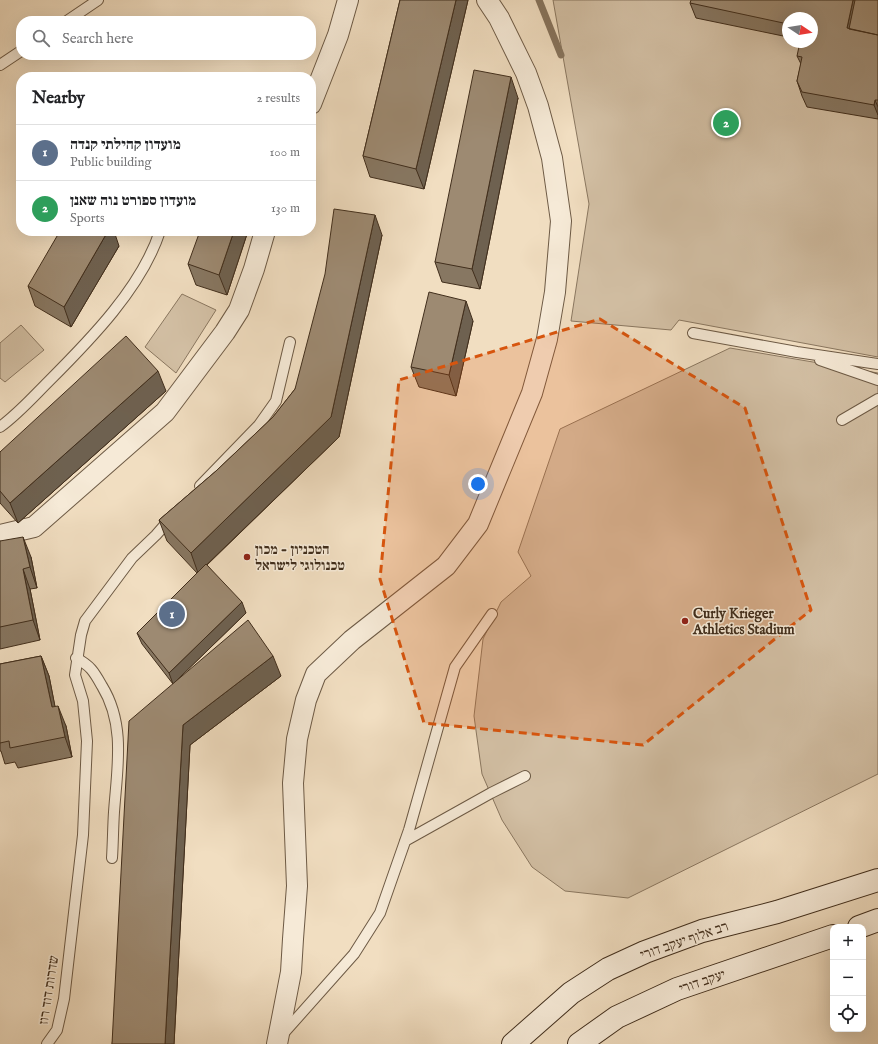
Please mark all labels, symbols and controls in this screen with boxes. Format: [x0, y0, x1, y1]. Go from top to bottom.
north arrow [782, 12, 818, 48]
search box [16, 16, 316, 60]
icon: search [30, 27, 52, 49]
text: Search here [62, 29, 133, 48]
text: Nearby [32, 88, 85, 109]
text: 2 results [256, 90, 300, 107]
pin: 2 [713, 108, 739, 138]
text: מועדון קהילתי קנדה [70, 135, 181, 154]
text: 1 [43, 144, 47, 161]
text: 100 m [270, 144, 300, 161]
text: Public building [70, 154, 152, 171]
text: מועדון ספורט נוה שאנן [70, 191, 196, 210]
text: 2 [42, 200, 48, 217]
text: 130 m [271, 200, 300, 217]
text: Sports [70, 210, 105, 227]
your location [468, 474, 488, 494]
place label: הטכניון - מכון טכנולוגי לישראל [255, 541, 345, 575]
marker: הטכניון - מכון טכנולוגי לישראל [242, 552, 252, 562]
pin: 1 [159, 599, 185, 629]
place label: Curly Krieger Athletics Stadium [692, 605, 795, 639]
marker: Curly Krieger Athletics Stadium [680, 616, 690, 626]
street label: רב אלוף יעקב דורי [638, 917, 731, 964]
map controls [830, 924, 866, 1032]
button: + [830, 924, 866, 960]
street label: שדרות דוד רוז [35, 954, 63, 1026]
button: − [830, 960, 866, 996]
street label: יעקב דורי [677, 966, 728, 998]
button: locate [830, 996, 866, 1032]

